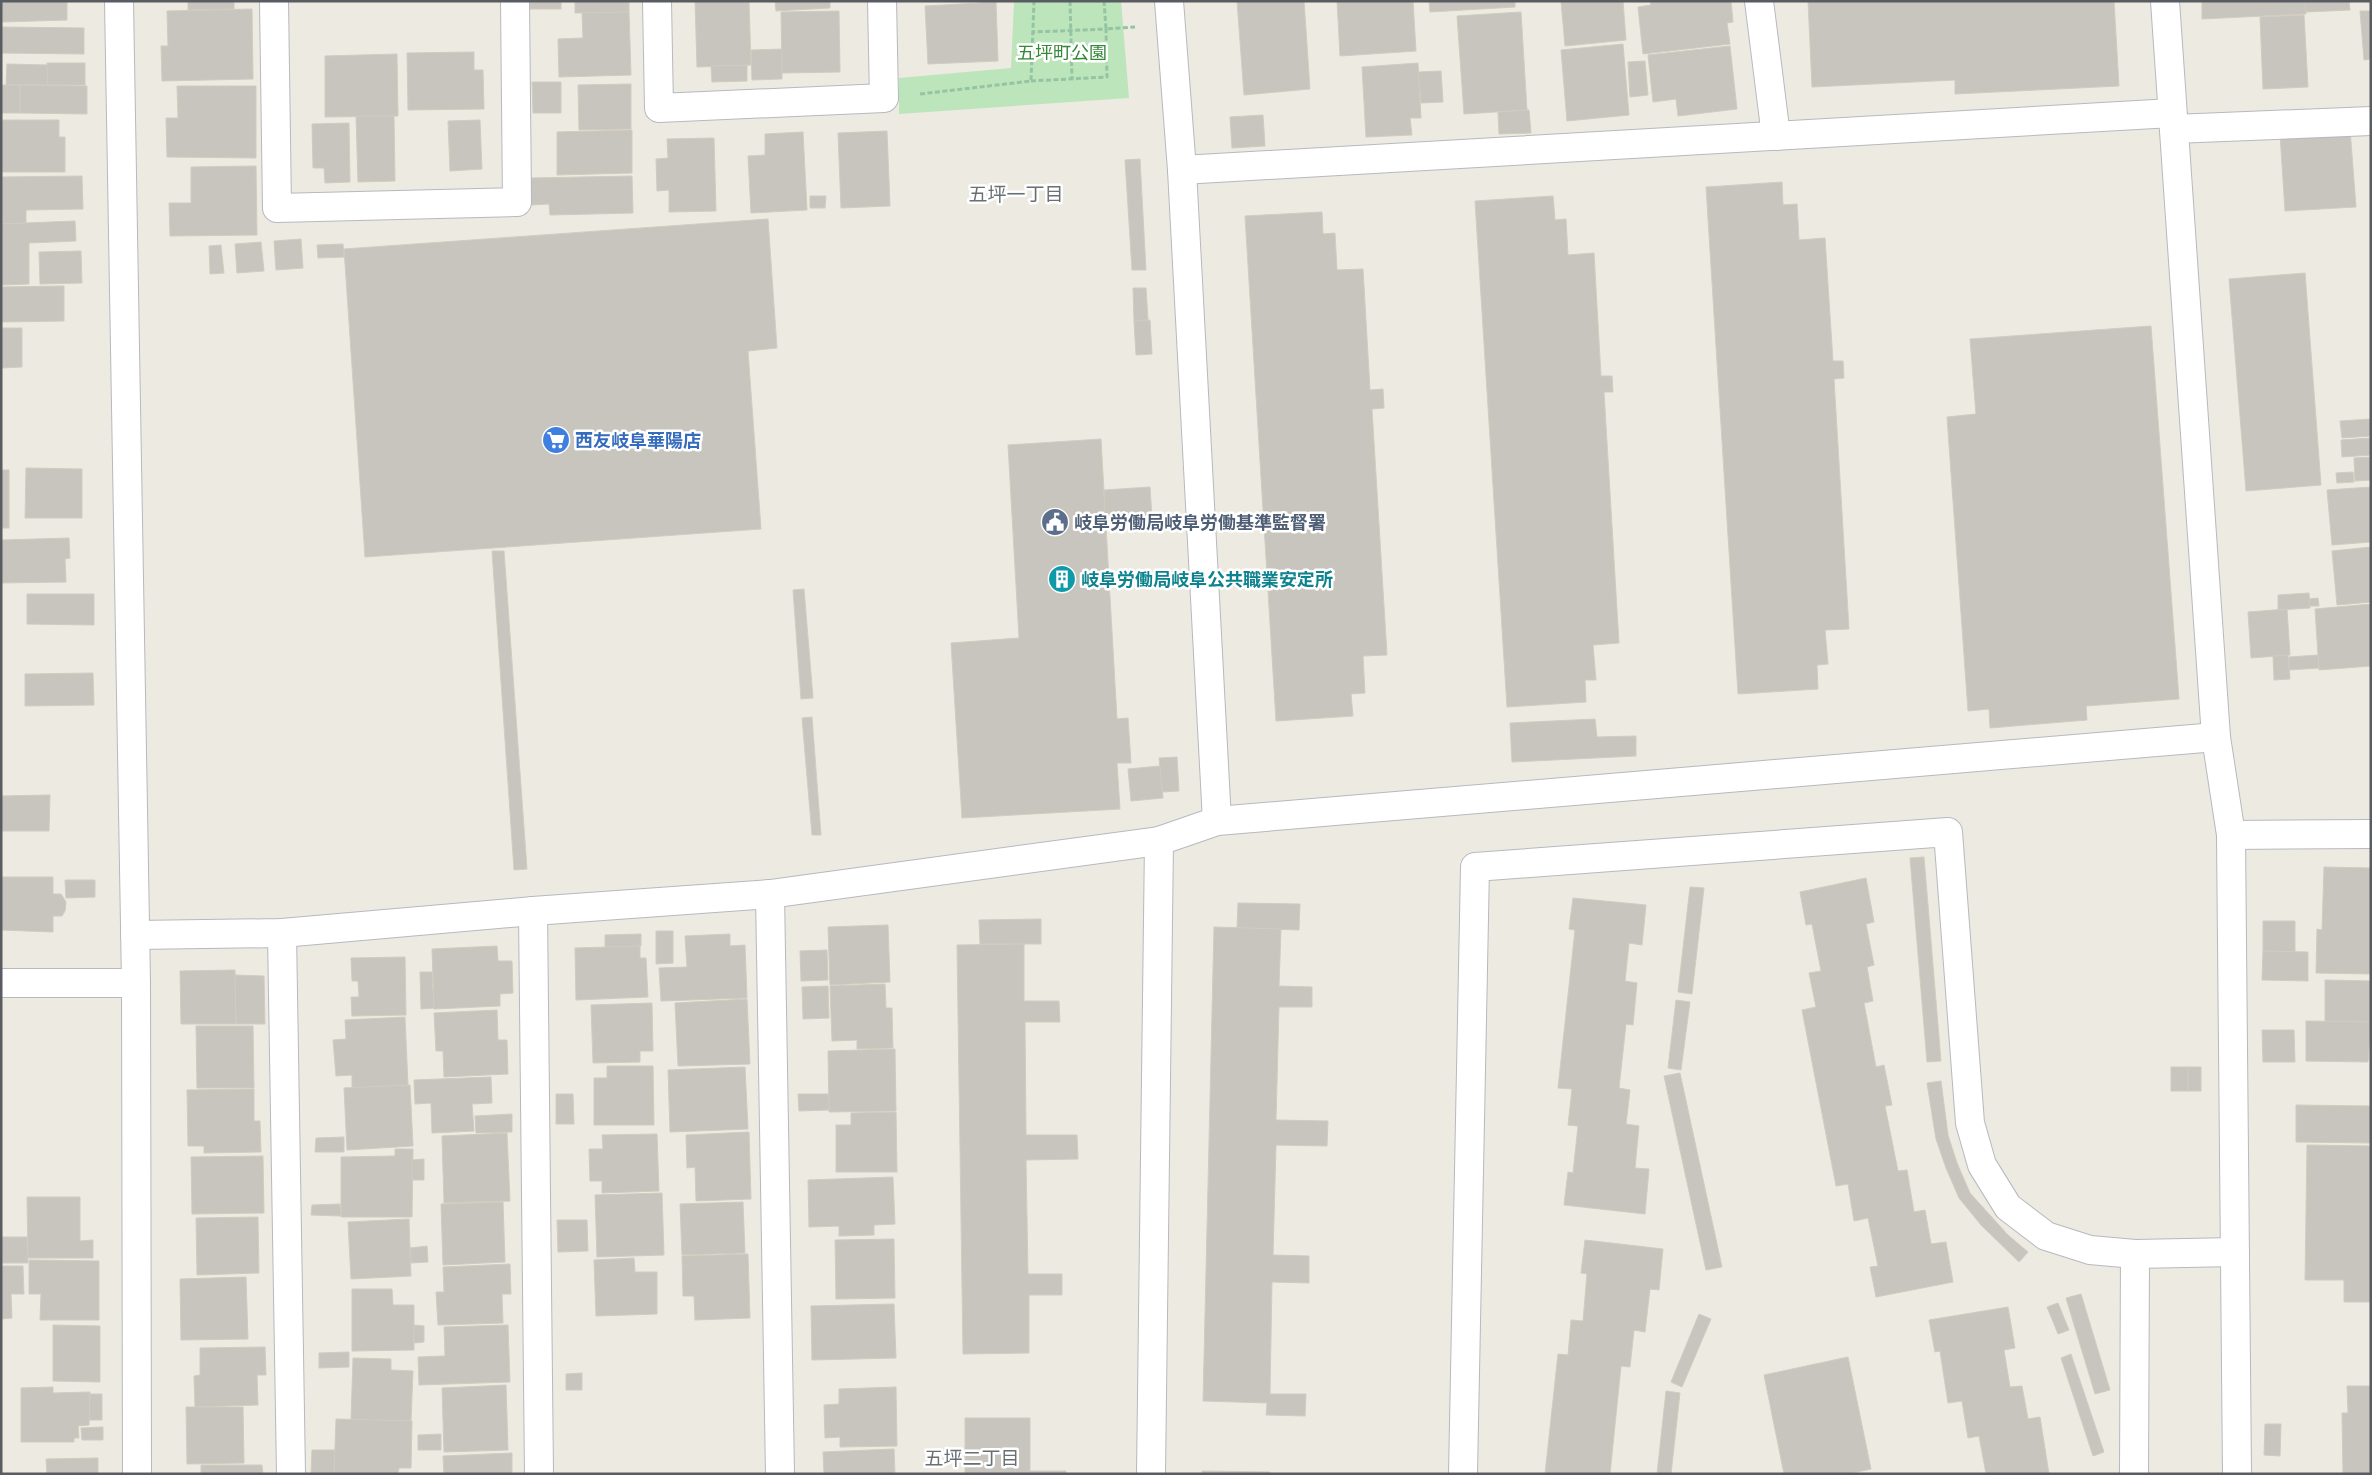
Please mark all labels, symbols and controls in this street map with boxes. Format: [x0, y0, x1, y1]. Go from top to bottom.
park label: 五坪町公園 [1017, 42, 1107, 63]
district label: 五坪一丁目 [968, 183, 1064, 205]
supermarket icon: 西友岐阜華陽店 [541, 425, 571, 455]
place label: 西友岐阜華陽店 [575, 430, 701, 451]
public building icon: 岐阜労働局岐阜労働基準監督署 [1040, 507, 1070, 537]
place label: 岐阜労働局岐阜労働基準監督署 [1074, 512, 1326, 533]
building icon: 岐阜労働局岐阜公共職業安定所 [1047, 564, 1077, 594]
place label: 岐阜労働局岐阜公共職業安定所 [1081, 569, 1333, 590]
district label: 五坪二丁目 [924, 1447, 1020, 1469]

